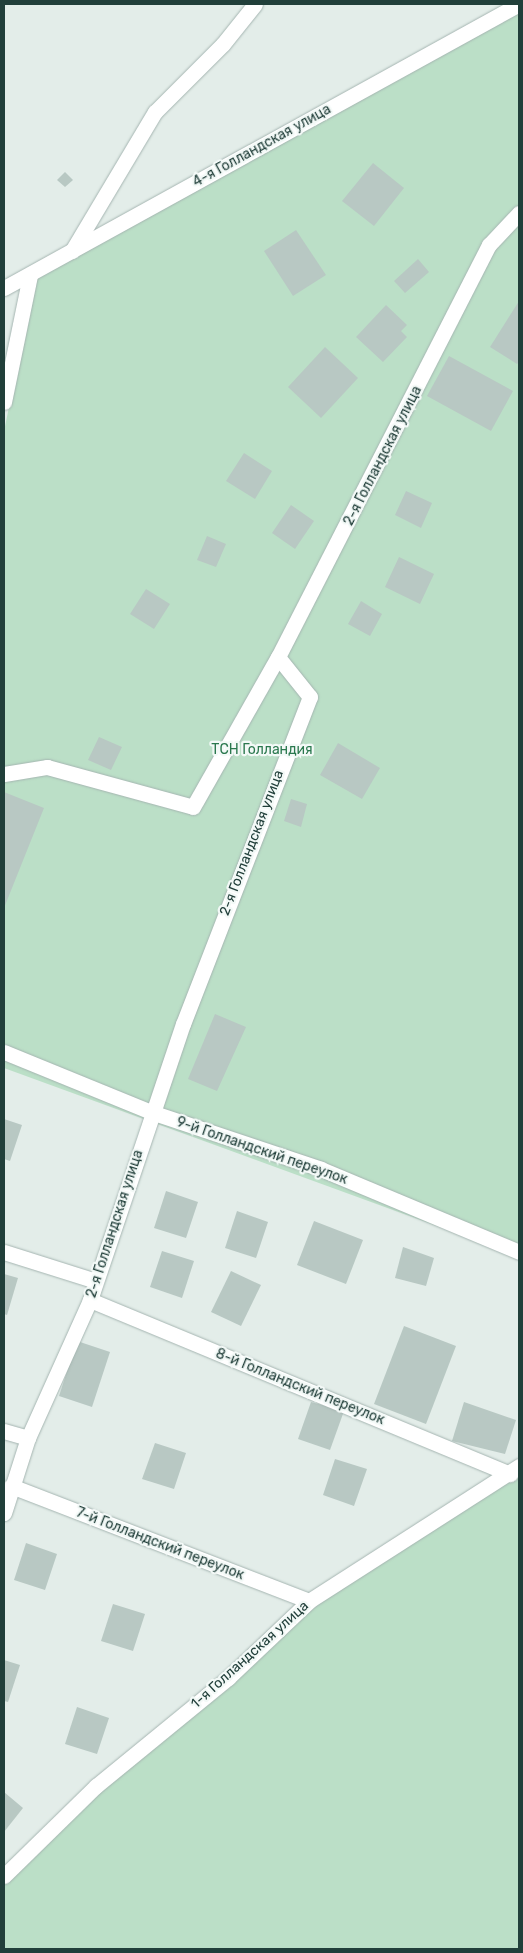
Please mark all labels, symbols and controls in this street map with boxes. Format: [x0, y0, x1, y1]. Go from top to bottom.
street label: 4-я Голландская улица [190, 101, 334, 191]
street label: 2-я Голландская улица [340, 383, 426, 529]
park label: ТСН Голландия [211, 742, 313, 758]
street label: 2-я Голландская улица [216, 768, 288, 918]
street label: 9-й Голландский переулок [174, 1114, 350, 1188]
street label: 2-я Голландская улица [83, 1148, 147, 1300]
street label: 8-й Голландский переулок [213, 1345, 387, 1429]
street label: 7-й Голландский переулок [74, 1504, 246, 1584]
street label: 1-я Голландская улица [188, 1598, 312, 1712]

